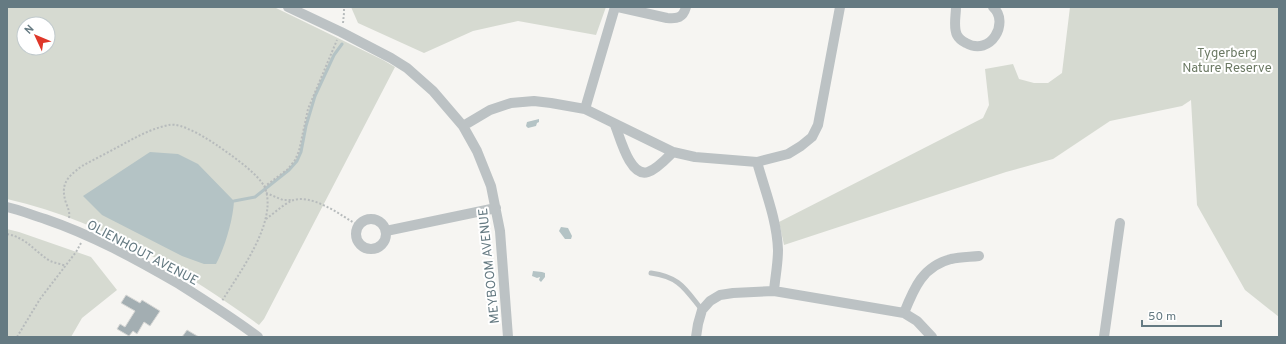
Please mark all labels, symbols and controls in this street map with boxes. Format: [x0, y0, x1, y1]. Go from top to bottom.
north arrow [16, 16, 56, 56]
text: N [22, 22, 37, 37]
park label: Tygerberg Nature Reserve [1182, 46, 1272, 77]
street label: MEYBOOM AVENUE [476, 207, 504, 324]
street label: OLIENHOUT AVENUE [84, 218, 200, 290]
scale bar [1142, 302, 1221, 328]
text: 50 m [1148, 309, 1176, 325]

